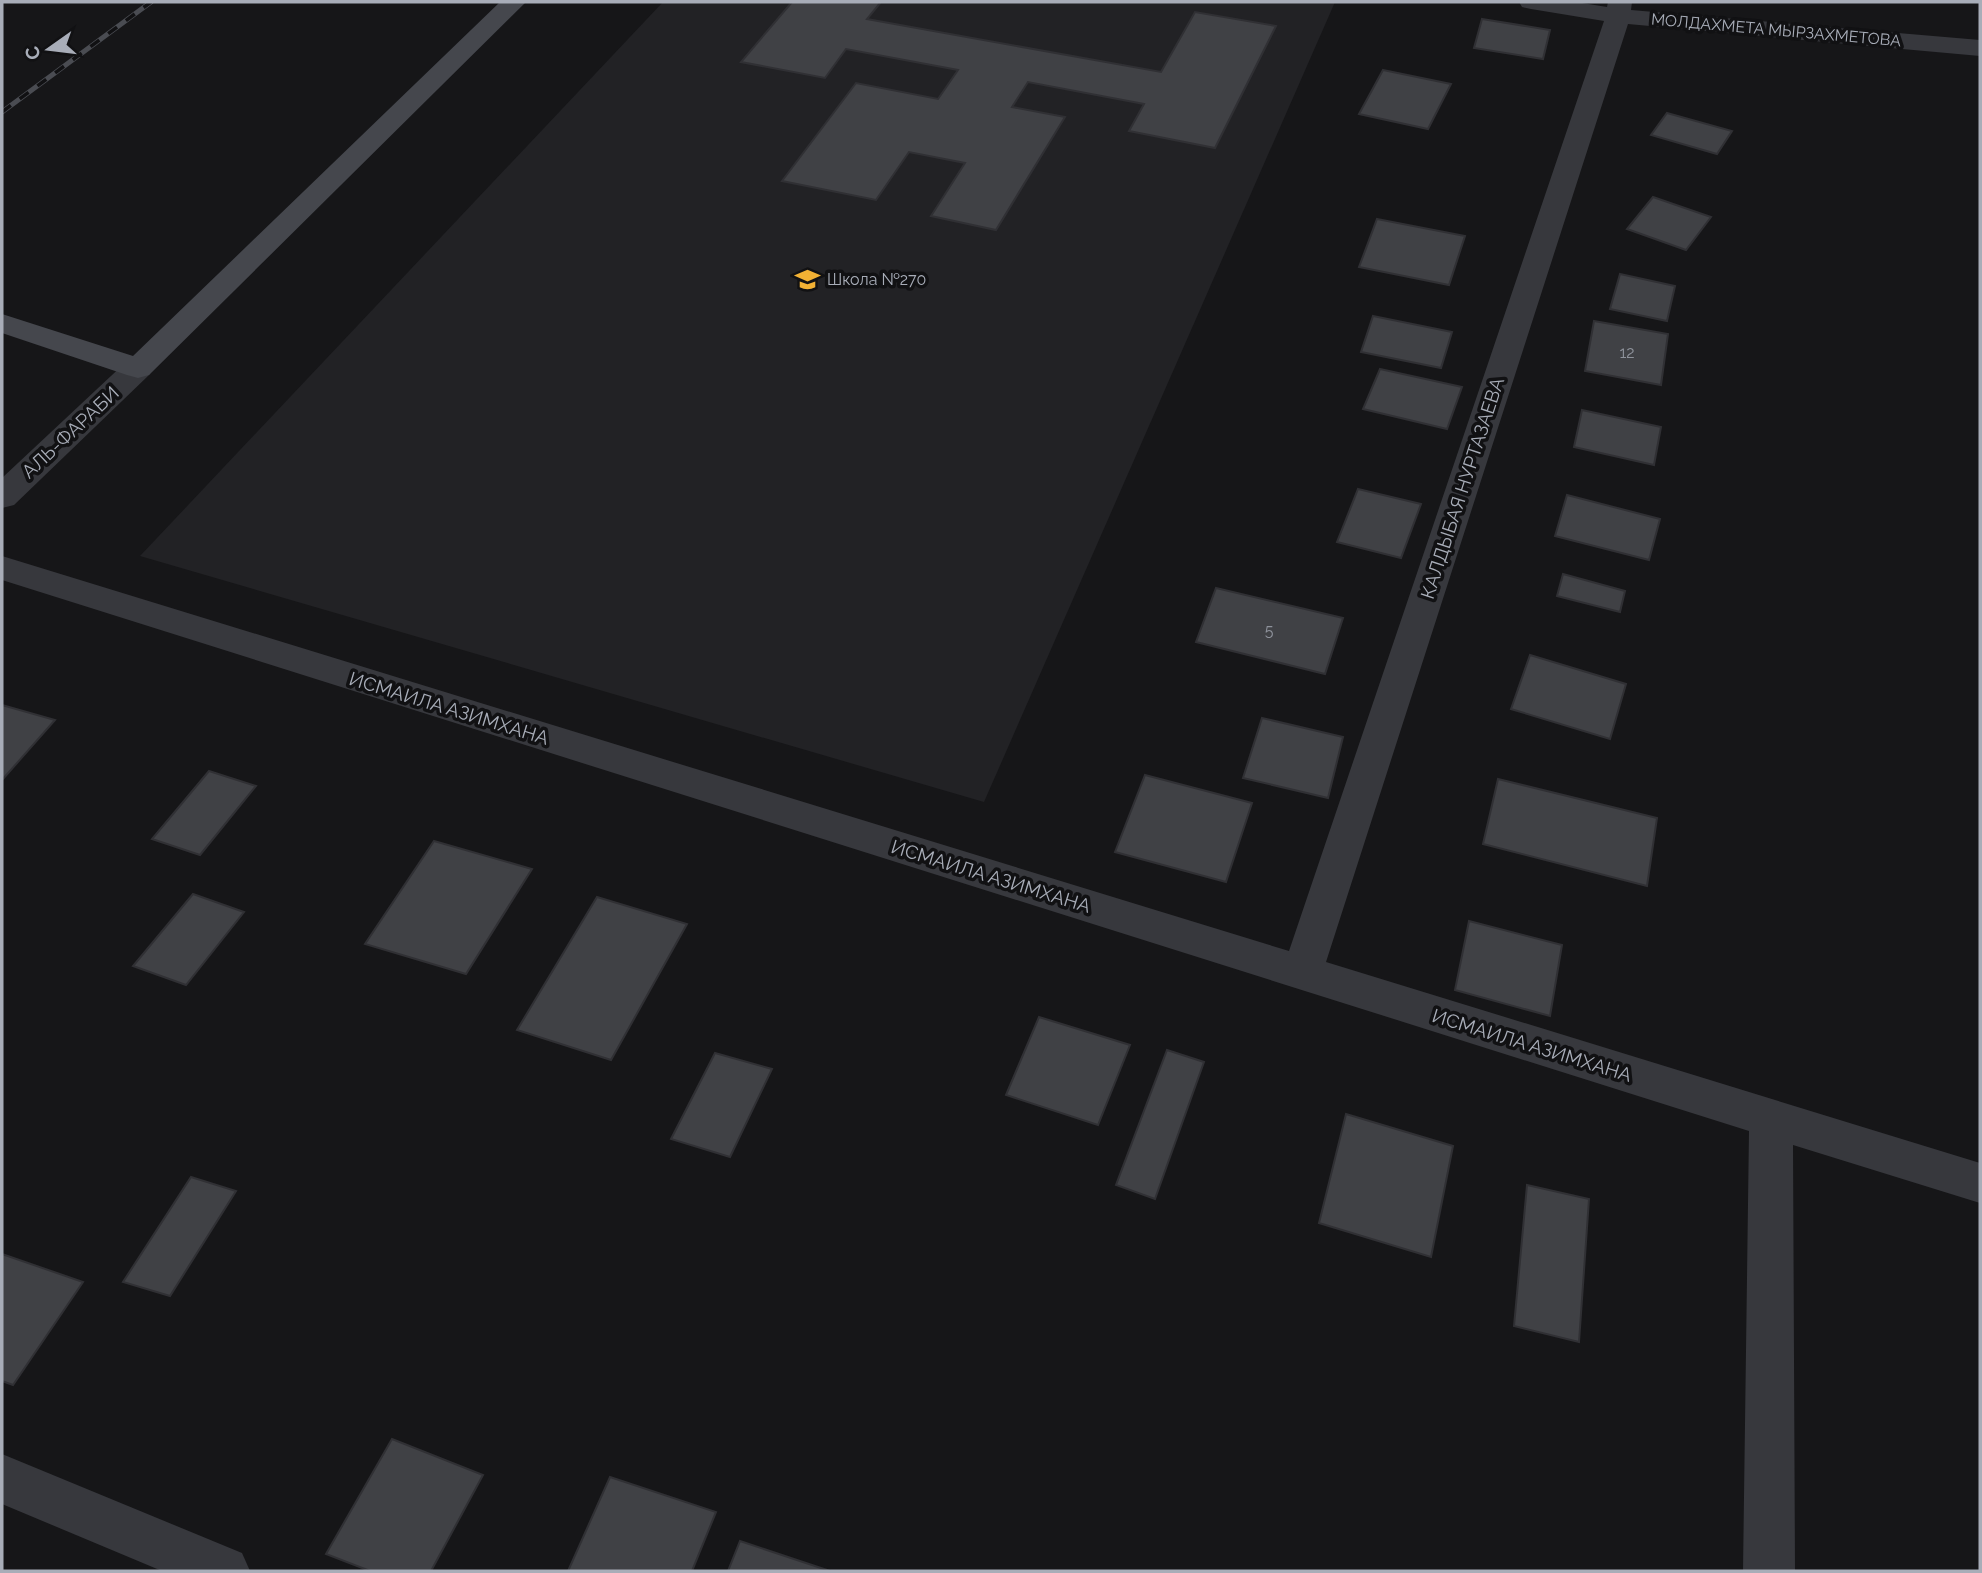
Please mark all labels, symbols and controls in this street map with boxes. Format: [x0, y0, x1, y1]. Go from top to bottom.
street label: МОЛДАХМЕТА МЫРЗАХМЕТОВА [1650, 10, 1902, 50]
north arrow [14, 14, 84, 84]
text: С [20, 44, 45, 62]
school or university icon: Школа №270 [793, 265, 821, 293]
place label: Школа №270 [827, 270, 926, 289]
house number: 12 [1619, 343, 1635, 362]
street label: КАЛДЫБАЯ НУРТАЗАЕВА [1416, 374, 1508, 601]
street label: АЛЬ-ФАРАБИ [17, 381, 123, 483]
house number: 5 [1265, 621, 1274, 640]
street label: ИСМАИЛА АЗИМХАНА [346, 667, 552, 749]
street label: ИСМАИЛА АЗИМХАНА [888, 835, 1094, 917]
street label: ИСМАИЛА АЗИМХАНА [1429, 1004, 1635, 1086]

